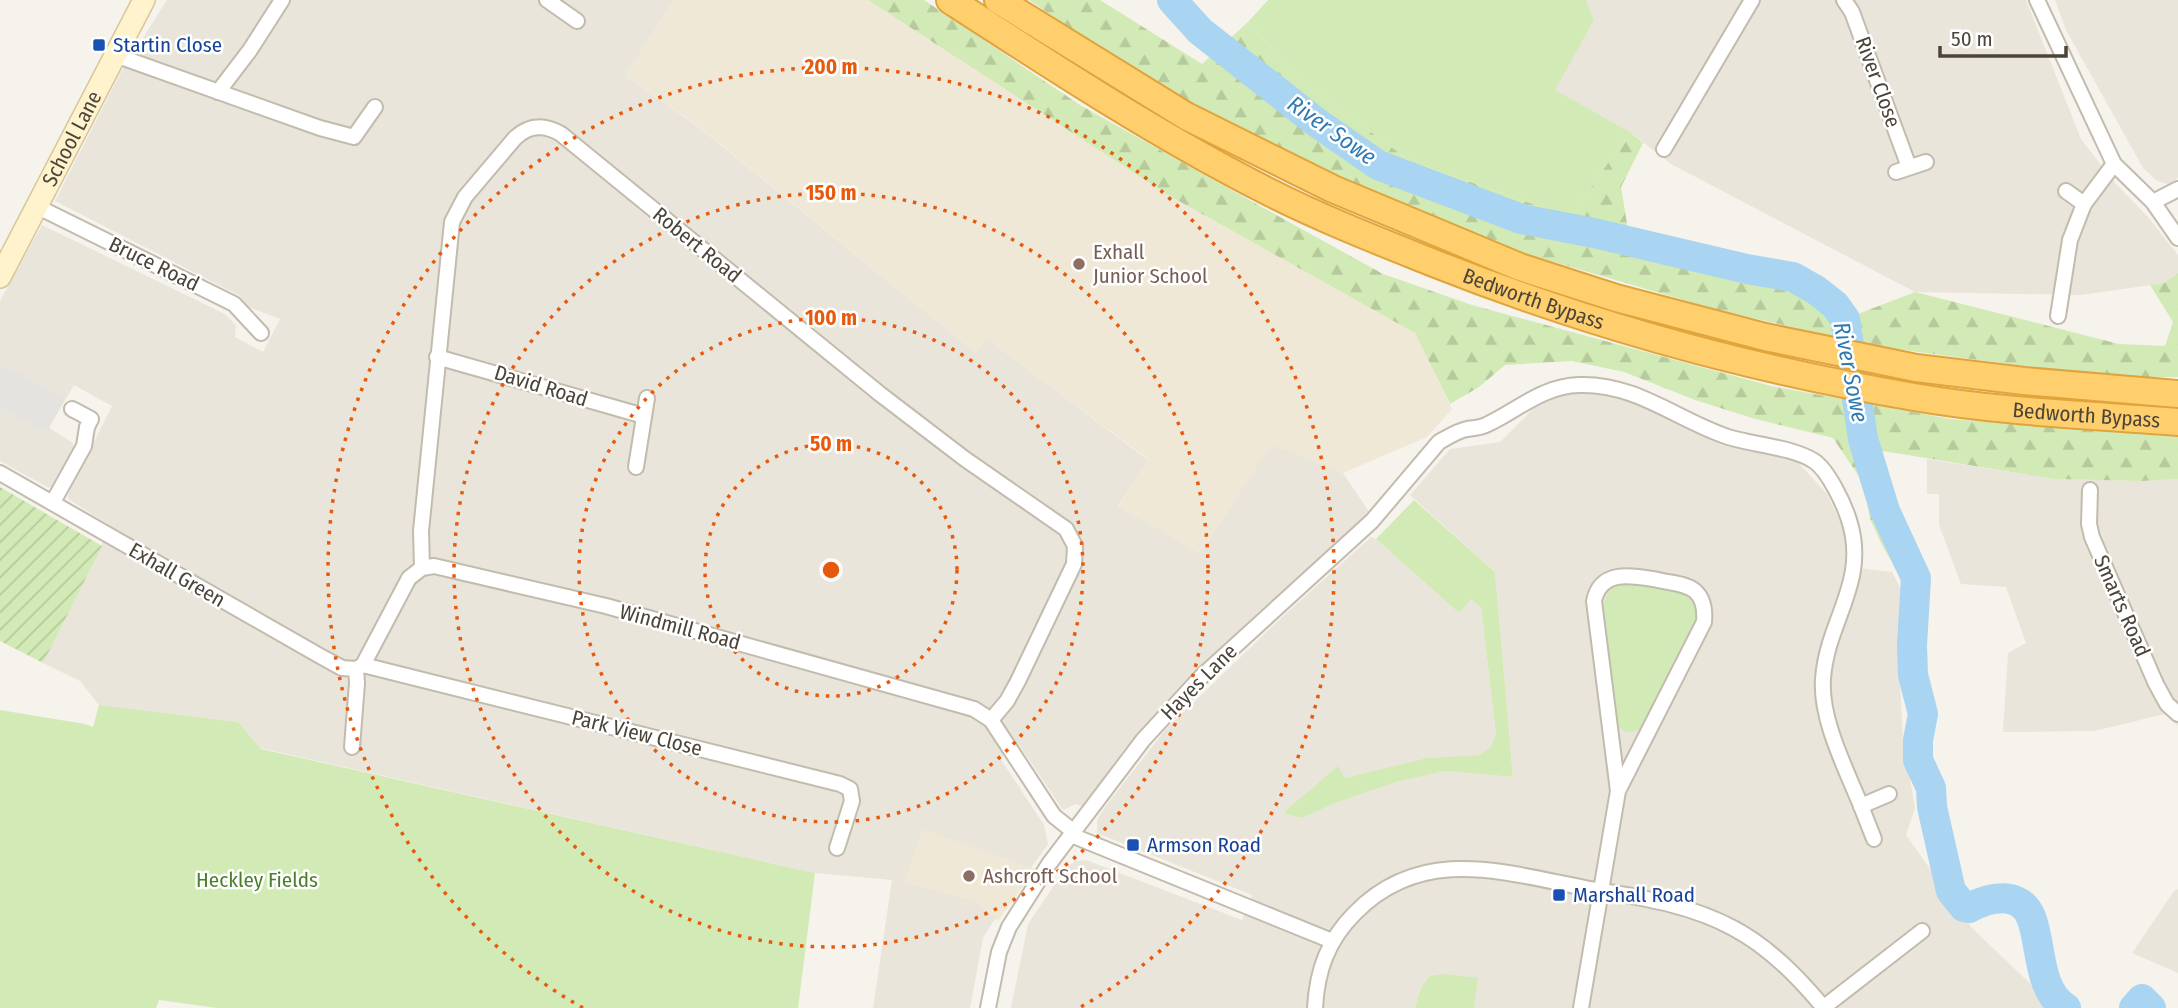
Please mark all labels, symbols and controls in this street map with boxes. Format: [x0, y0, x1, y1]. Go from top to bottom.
scale bar [1940, 14, 2066, 58]
text: 50 m [1951, 26, 1993, 52]
place label: Startin Close [113, 32, 222, 58]
street label: River Close [1850, 33, 1906, 131]
marker: Startin Close [91, 37, 107, 53]
text: 200 m [803, 54, 858, 80]
street label: School Lane [36, 86, 107, 191]
water label: River Sowe [1282, 89, 1382, 171]
text: 150 m [805, 180, 857, 206]
street label: Robert Road [647, 201, 747, 289]
street label: Bruce Road [105, 231, 203, 297]
place label: Exhall Junior School [1093, 239, 1208, 289]
marker: Exhall Junior School [1071, 256, 1087, 272]
street label: Bedworth Bypass [1459, 263, 1607, 335]
text: 100 m [805, 305, 857, 331]
water label: River Sowe [1828, 319, 1874, 425]
street label: David Road [491, 359, 591, 413]
street label: Bedworth Bypass [2012, 397, 2161, 434]
text: 50 m [810, 431, 852, 457]
street label: Exhall Green [124, 537, 230, 613]
street label: Smarts Road [2088, 551, 2156, 661]
centre of rings [819, 558, 843, 582]
street label: Windmill Road [617, 598, 743, 656]
street label: Hayes Lane [1155, 638, 1243, 726]
street label: Park View Close [569, 704, 705, 762]
place label: Armson Road [1147, 832, 1261, 858]
marker: Armson Road [1125, 837, 1141, 853]
place label: Ashcroft School [983, 863, 1118, 889]
park label: Heckley Fields [196, 867, 318, 893]
marker: Ashcroft School [961, 868, 977, 884]
place label: Marshall Road [1573, 882, 1695, 908]
marker: Marshall Road [1551, 887, 1567, 903]

